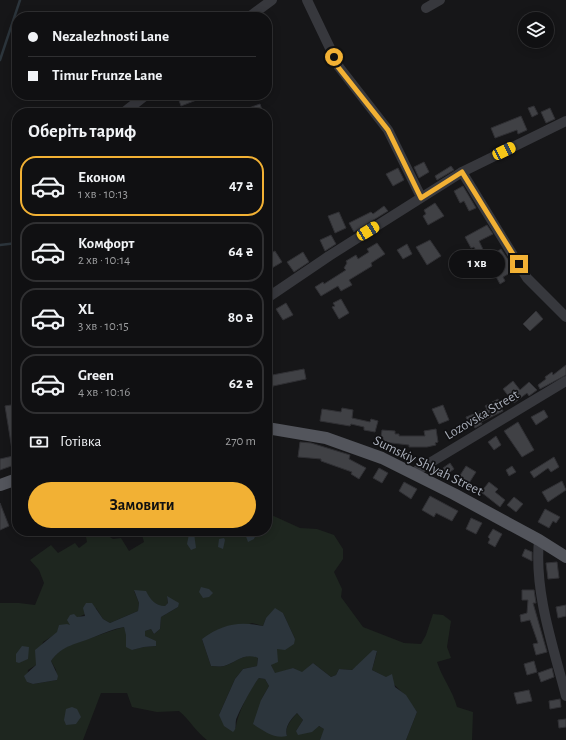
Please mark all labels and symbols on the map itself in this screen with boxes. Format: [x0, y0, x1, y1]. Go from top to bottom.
route start [325, 48, 343, 66]
car [491, 140, 517, 162]
car [355, 220, 381, 242]
callout: 1 хв [449, 250, 505, 278]
route end [510, 255, 528, 273]
street label: Lozovska Street [443, 387, 522, 443]
street label: Sumskiy Shlyah Street [371, 433, 485, 499]

